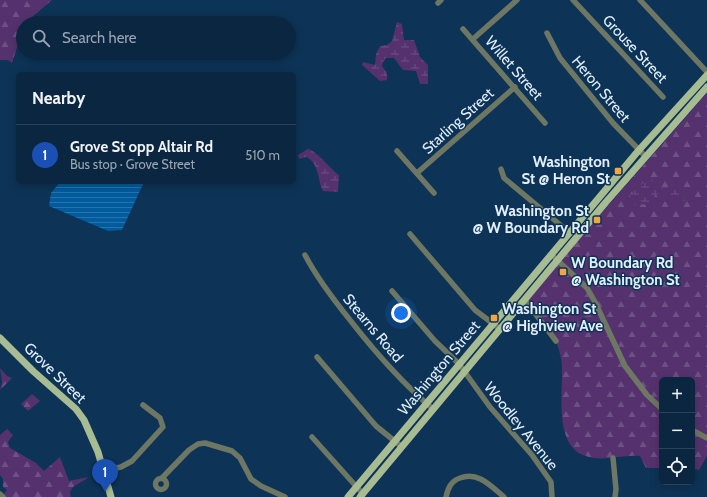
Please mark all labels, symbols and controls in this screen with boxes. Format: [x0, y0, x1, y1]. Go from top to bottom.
street label: Grouse Street [599, 11, 671, 87]
search box [16, 16, 296, 60]
icon: search [30, 27, 52, 49]
text: Search here [62, 29, 137, 47]
street label: Willet Street [481, 32, 547, 104]
street label: Heron Street [568, 52, 634, 126]
street label: Starling Street [419, 84, 497, 158]
text: Nearby [32, 88, 85, 108]
text: Grove St opp Altair Rd [70, 138, 213, 156]
text: 1 [43, 147, 47, 163]
text: 510 m [245, 147, 280, 163]
place label: Washington St @ Heron St [522, 153, 610, 188]
text: Bus stop · Grove Street [70, 156, 195, 172]
marker: Washington St @ Heron St [613, 166, 623, 176]
place label: Washington St @ W Boundary Rd [472, 202, 589, 237]
marker: Washington St @ W Boundary Rd [592, 215, 602, 225]
place label: W Boundary Rd @ Washington St [571, 254, 680, 289]
marker: W Boundary Rd @ Washington St [558, 267, 568, 277]
street label: Stearns Road [339, 290, 407, 366]
place label: Washington St @ Highview Ave [502, 300, 603, 335]
your location [391, 303, 411, 323]
marker: Washington St @ Highview Ave [489, 313, 499, 323]
street label: Washington Street [394, 317, 484, 419]
street label: Grove Street [20, 339, 90, 407]
map controls [659, 377, 695, 485]
button: + [659, 377, 695, 413]
street label: Woodley Avenue [480, 378, 562, 474]
button: − [659, 413, 695, 449]
button: locate [659, 449, 695, 485]
pin: 1 [92, 459, 118, 492]

